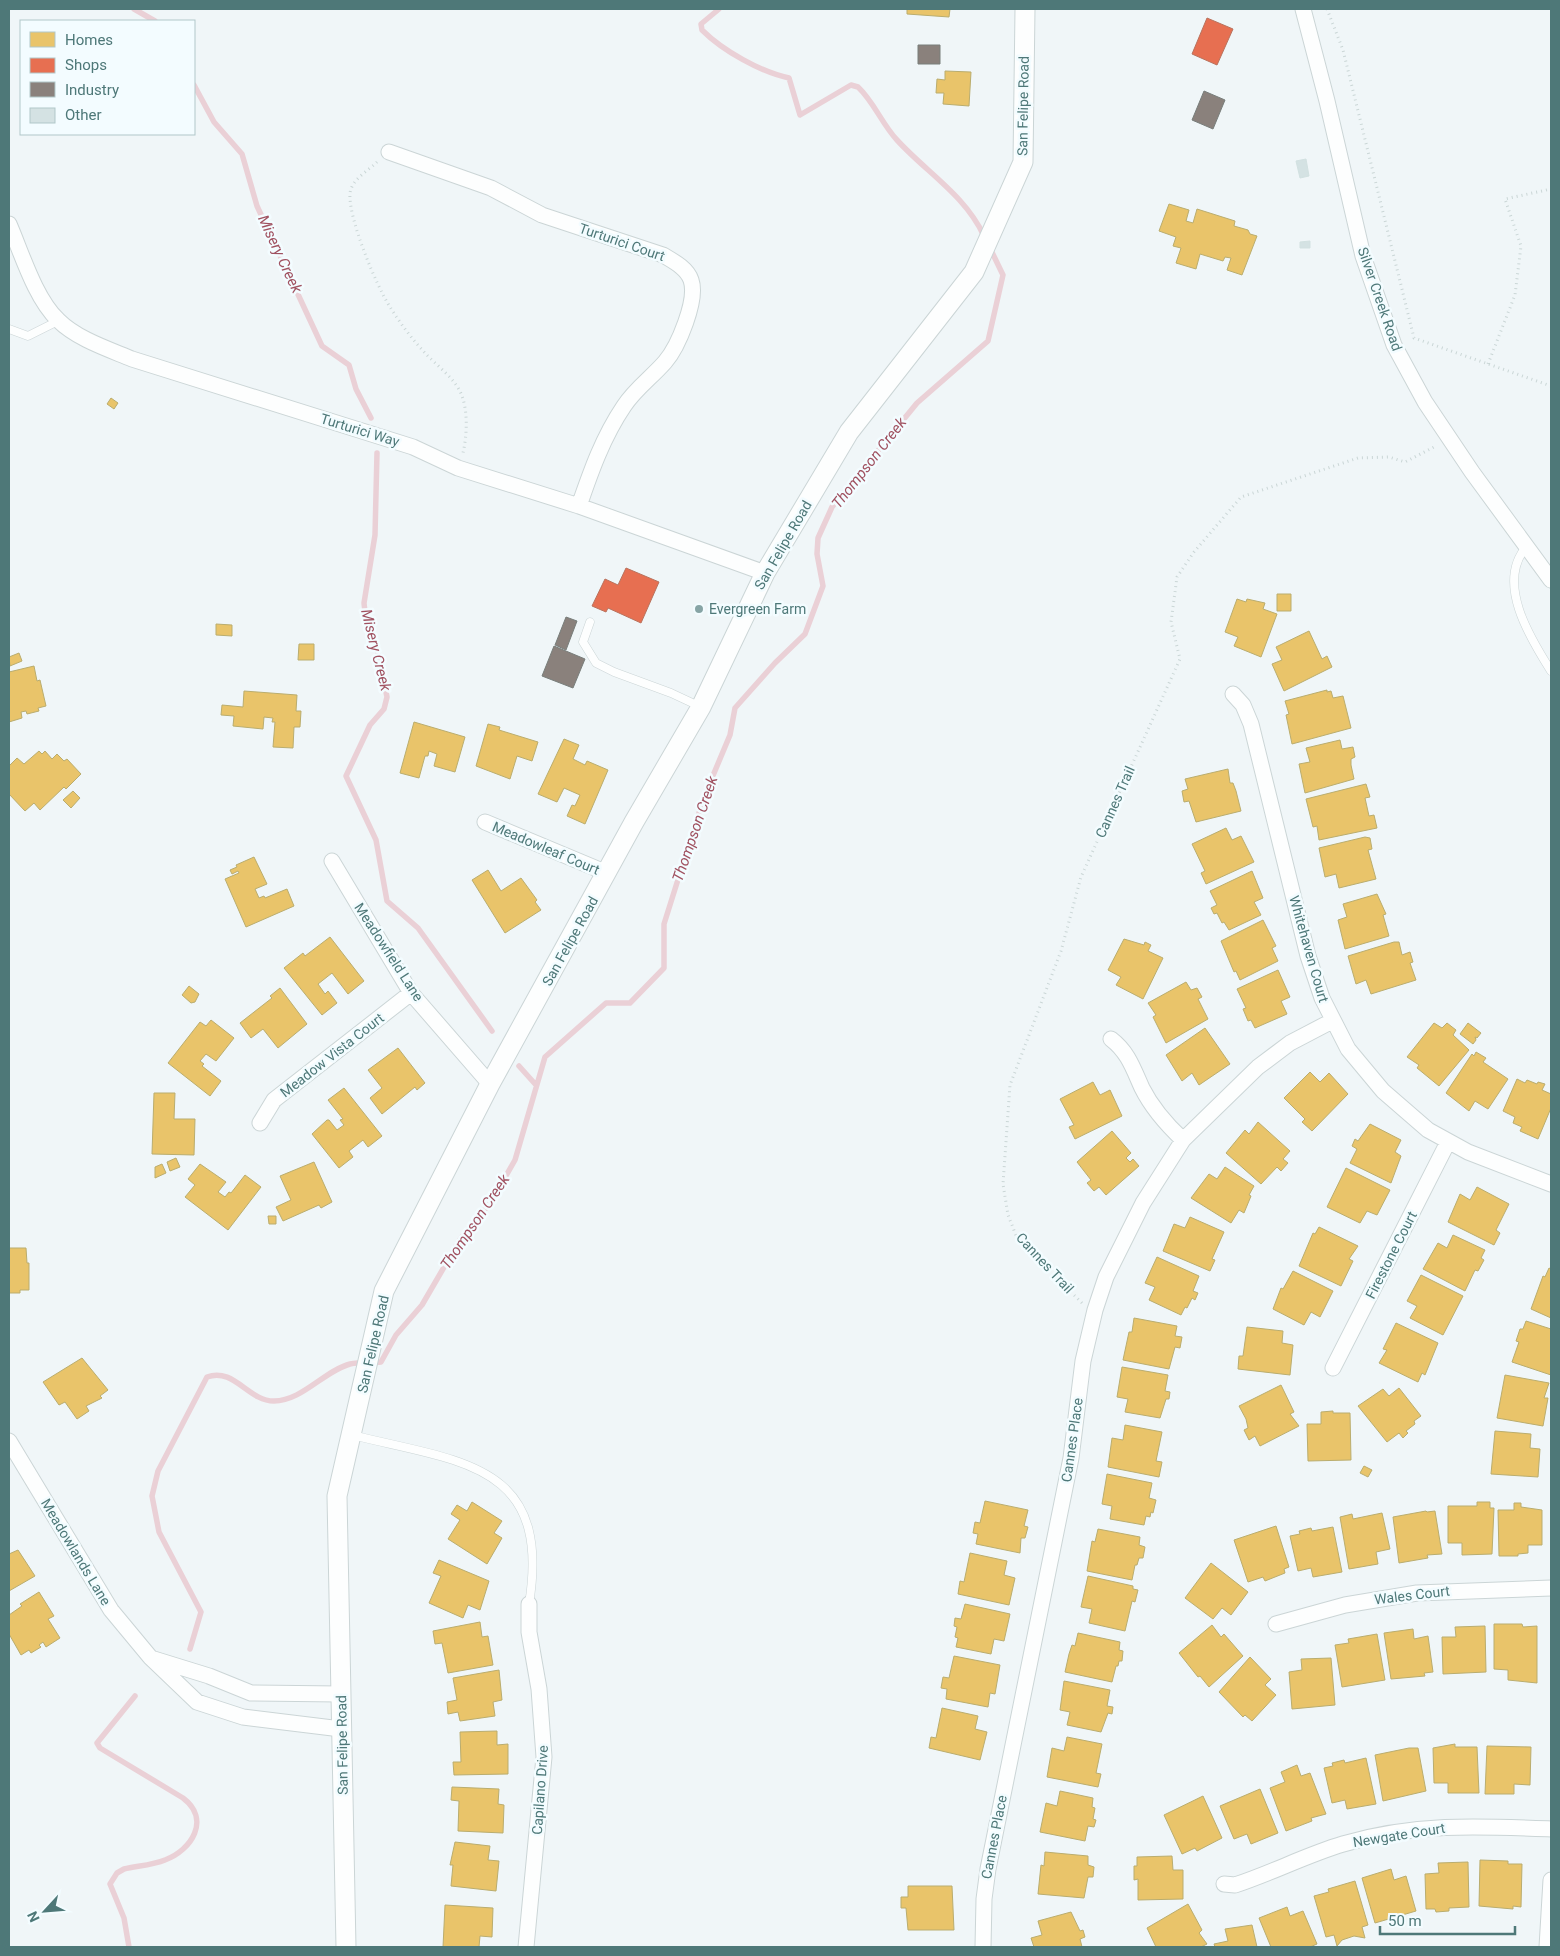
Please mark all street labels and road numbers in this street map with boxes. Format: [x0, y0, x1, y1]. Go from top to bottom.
street label: San Felipe Road [1014, 56, 1032, 156]
street label: Turturici Court [577, 220, 667, 264]
street label: Silver Creek Road [1355, 245, 1405, 353]
street label: Turturici Way [319, 410, 402, 450]
street label: San Felipe Road [751, 498, 815, 592]
street label: Cannes Trail [1092, 764, 1138, 840]
street label: Meadowleaf Court [490, 818, 602, 878]
street label: San Felipe Road [539, 893, 601, 989]
street label: Whitehaven Court [1286, 894, 1332, 1005]
street label: Meadowfield Lane [351, 900, 427, 1004]
street label: Meadow Vista Court [277, 1009, 387, 1100]
street label: Firestone Court [1362, 1208, 1420, 1301]
street label: Cannes Trail [1013, 1229, 1077, 1297]
street label: San Felipe Road [354, 1294, 392, 1394]
street label: Cannes Place [1058, 1397, 1086, 1483]
street label: Meadowlands Lane [38, 1496, 114, 1608]
street label: Wales Court [1373, 1582, 1451, 1608]
street label: San Felipe Road [333, 1695, 351, 1795]
street label: Capilano Drive [529, 1745, 551, 1835]
street label: Cannes Place [978, 1794, 1010, 1880]
street label: Newgate Court [1352, 1820, 1447, 1850]

